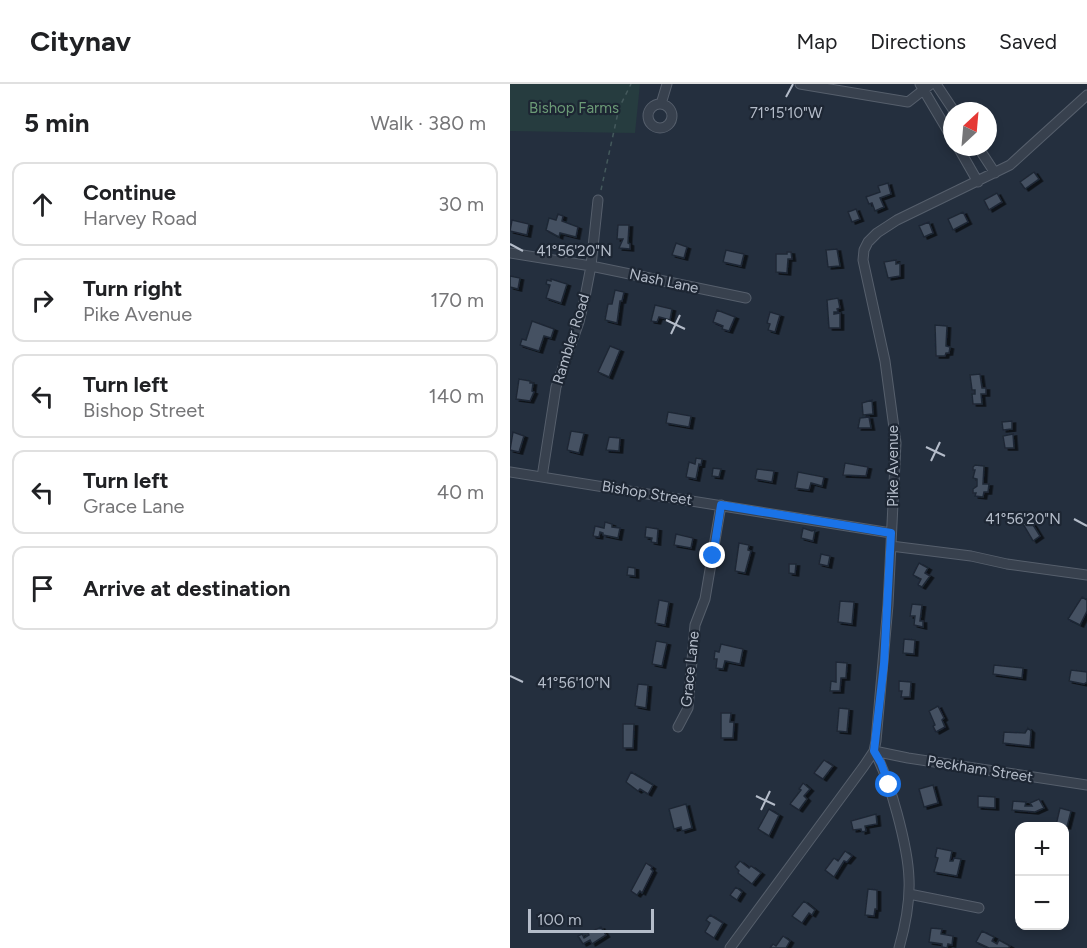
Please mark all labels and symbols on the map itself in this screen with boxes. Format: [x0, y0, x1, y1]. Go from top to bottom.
park label: Bishop Farms [529, 99, 619, 117]
north arrow [943, 102, 997, 156]
text: 71°15'10"W [750, 104, 823, 122]
text: 41°56'20"N [536, 242, 612, 260]
street label: Nash Lane [628, 265, 700, 297]
street label: Rambler Road [549, 292, 593, 386]
street label: Pike Avenue [884, 425, 902, 507]
street label: Bishop Street [601, 477, 694, 509]
text: 41°56'20"N [985, 510, 1061, 528]
route end [699, 542, 725, 568]
street label: Grace Lane [677, 630, 703, 708]
text: 41°56'10"N [537, 674, 611, 692]
street label: Peckham Street [926, 752, 1034, 786]
route start [875, 771, 901, 797]
scale bar [528, 906, 654, 934]

